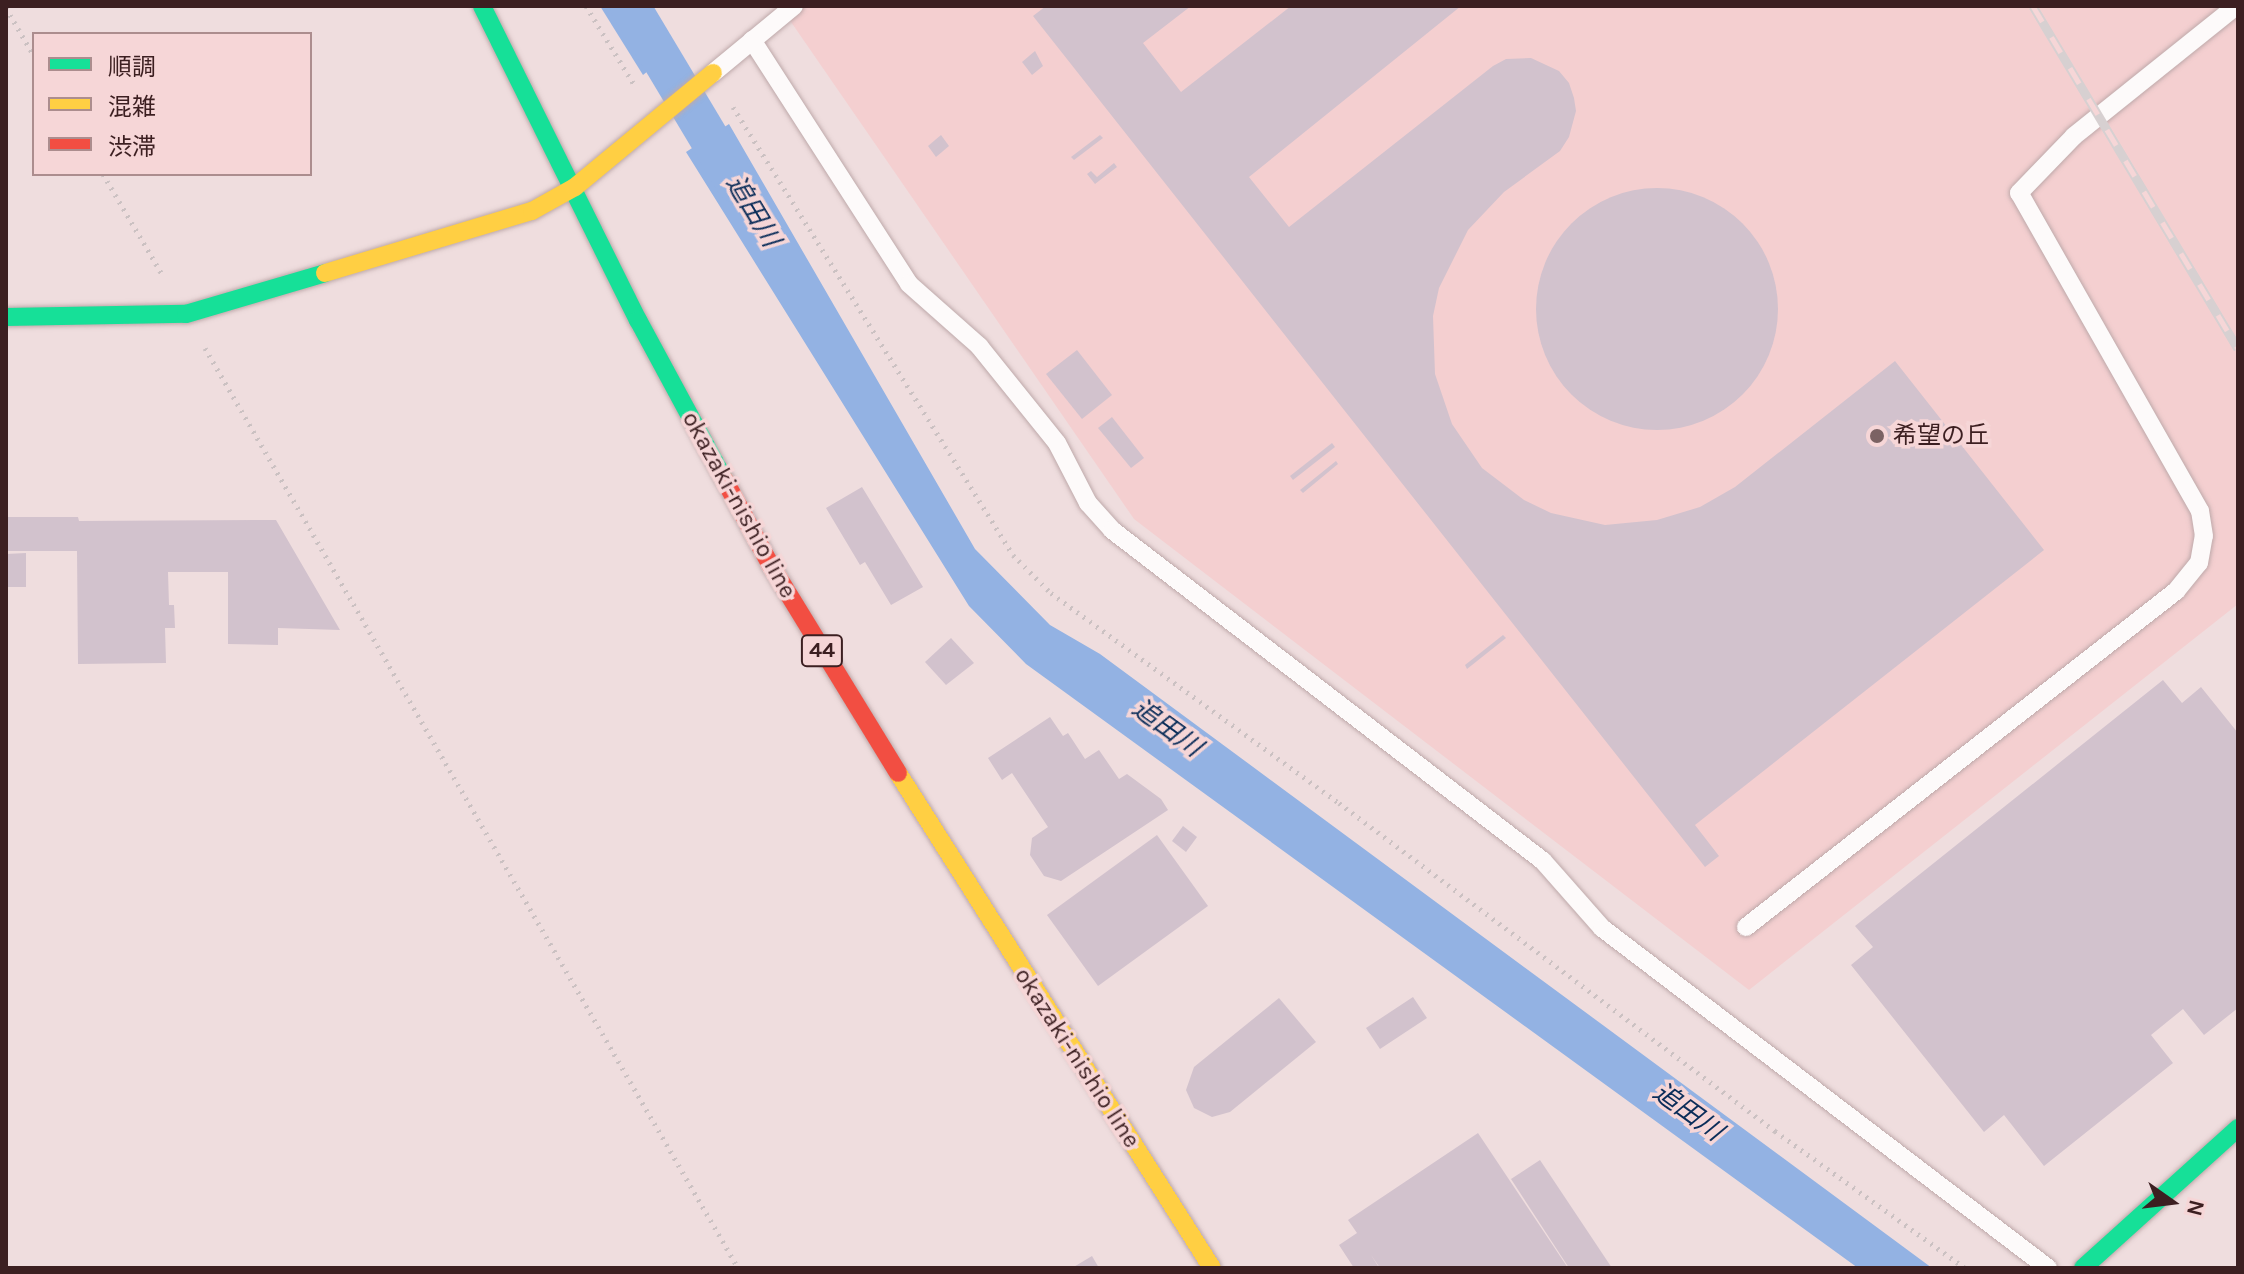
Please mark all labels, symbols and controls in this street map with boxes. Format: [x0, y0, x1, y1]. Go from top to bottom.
legend [32, 32, 312, 176]
text: 順調 [108, 53, 156, 81]
text: 混雑 [108, 93, 156, 121]
text: 渋滞 [108, 133, 156, 161]
water label: 追田川 [720, 170, 786, 252]
street label: okazaki-nishio line [676, 407, 802, 603]
place label: 希望の丘 [1893, 422, 1989, 450]
marker: 希望の丘 [1868, 427, 1886, 445]
road number: 44 [800, 633, 844, 669]
water label: 追田川 [1126, 692, 1208, 764]
street label: okazaki-nishio line [1008, 963, 1146, 1153]
water label: 追田川 [1647, 1076, 1729, 1148]
north arrow [2132, 1162, 2212, 1242]
text: N [2181, 1197, 2210, 1219]

